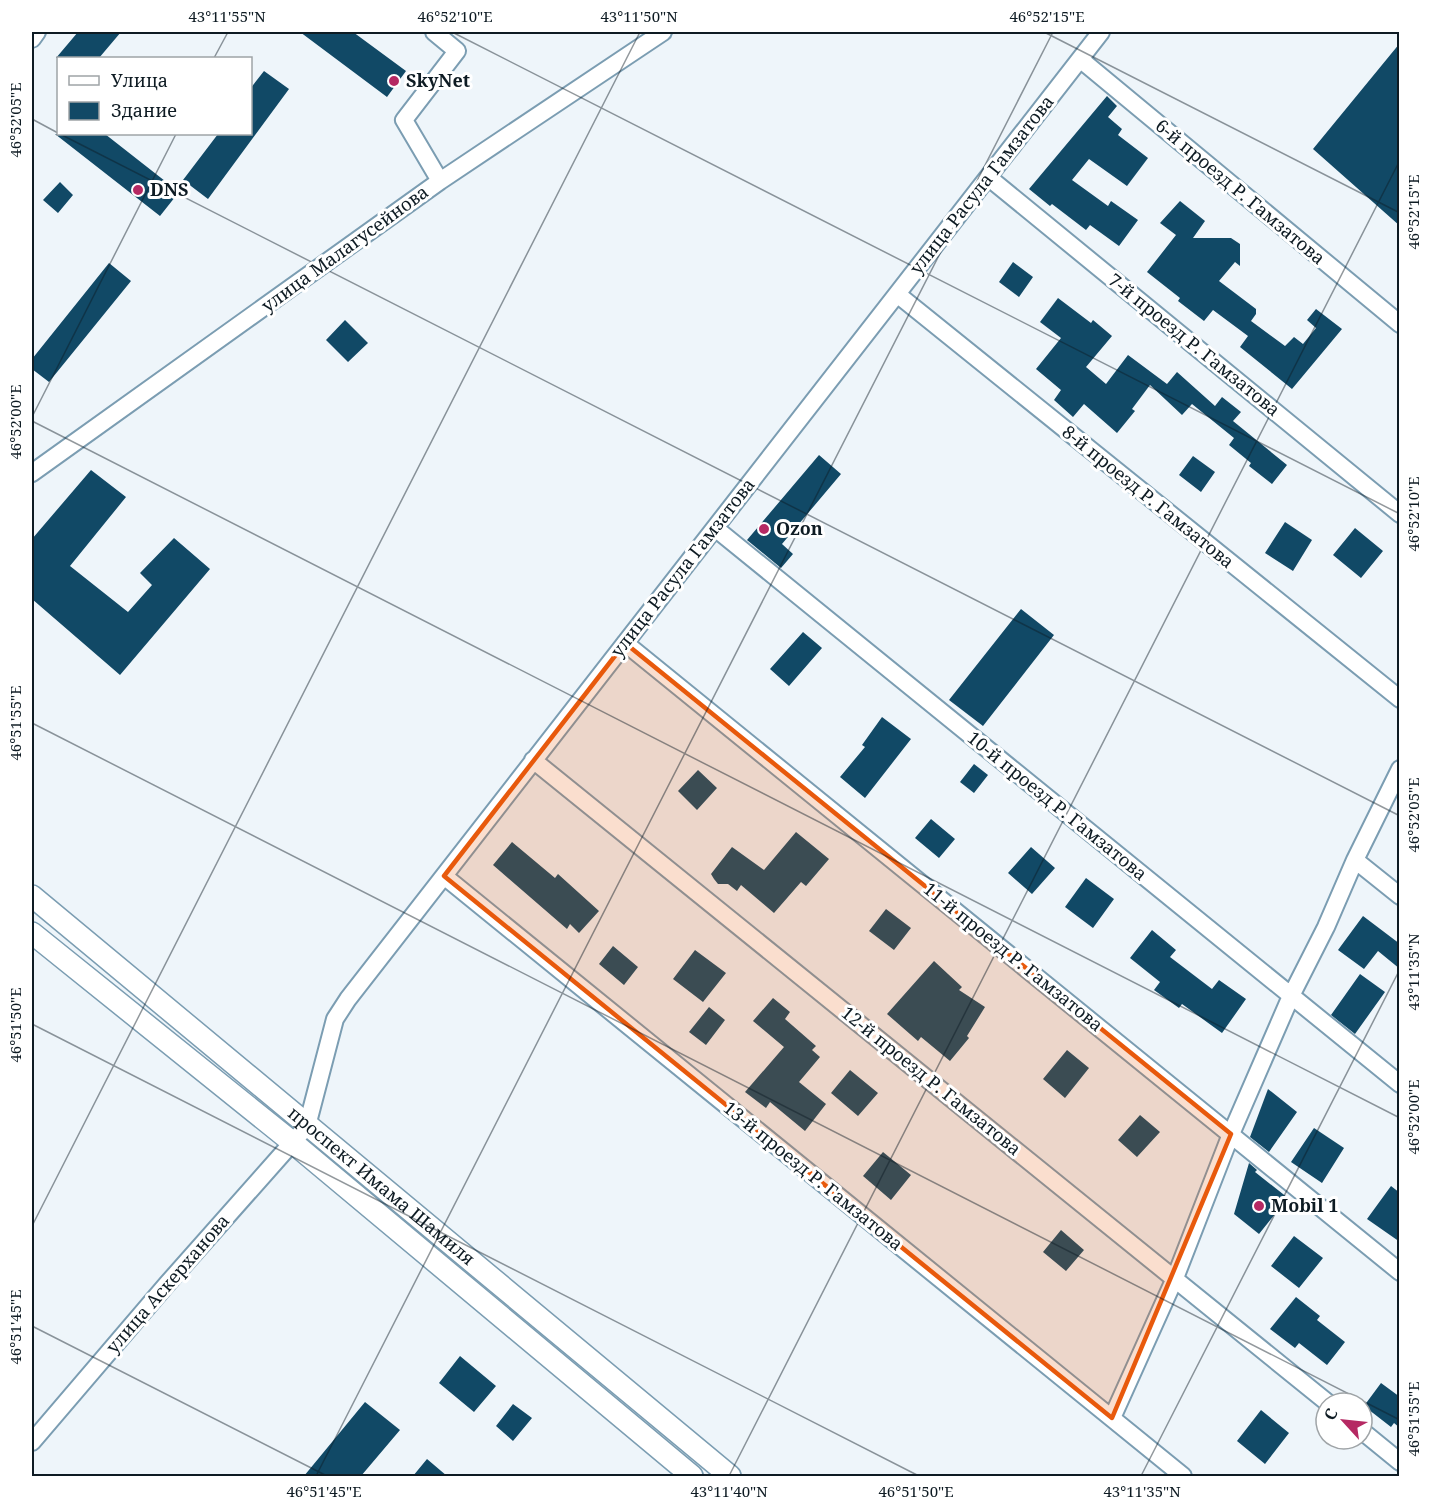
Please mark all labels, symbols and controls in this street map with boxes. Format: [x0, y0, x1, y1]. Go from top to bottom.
text: 43°11'55"N [188, 6, 266, 26]
text: 46°52'10"E [417, 6, 493, 26]
text: 43°11'50"N [600, 6, 678, 26]
text: 46°52'15"E [1009, 6, 1085, 26]
legend [57, 57, 252, 135]
text: Улица [111, 68, 168, 92]
place label: SkyNet [406, 68, 470, 92]
marker: SkyNet [387, 74, 401, 88]
text: 46°52'05"E [5, 82, 25, 158]
street label: улица Расула Гамзатова [904, 90, 1059, 279]
text: Здание [111, 98, 177, 122]
street label: 6-й проезд Р. Гамзатова [1151, 113, 1331, 269]
text: 46°52'15"E [1403, 174, 1423, 250]
place label: DNS [150, 177, 188, 201]
street label: улица Малагусейнова [256, 179, 433, 317]
marker: DNS [131, 183, 145, 197]
street label: 7-й проезд Р. Гамзатова [1104, 267, 1286, 421]
text: 46°52'00"E [5, 384, 25, 460]
street label: 8-й проезд Р. Гамзатова [1058, 419, 1240, 573]
street label: улица Расула Гамзатова [605, 473, 760, 662]
text: 46°52'10"E [1403, 476, 1423, 552]
place label: Ozon [776, 516, 823, 540]
marker: Ozon [757, 522, 771, 536]
text: 46°51'55"E [5, 685, 25, 761]
street label: 10-й проезд Р. Гамзатова [963, 725, 1152, 885]
text: 46°52'05"E [1403, 777, 1423, 853]
street label: 11-й проезд Р. Гамзатова [919, 876, 1108, 1036]
text: 43°11'35"N [1403, 933, 1423, 1011]
text: 46°51'50"E [5, 987, 25, 1063]
street label: 12-й проезд Р. Гамзатова [837, 1000, 1026, 1160]
text: 46°52'00"E [1403, 1079, 1423, 1155]
street label: 13-й проезд Р. Гамзатова [719, 1095, 908, 1255]
street label: проспект Имама Шамиля [283, 1101, 480, 1270]
place label: Mobil 1 [1271, 1193, 1338, 1217]
marker: Mobil 1 [1252, 1199, 1266, 1213]
street label: улица Аскерханова [100, 1209, 234, 1358]
text: 46°51'45"E [5, 1289, 25, 1365]
text: 46°51'55"E [1403, 1381, 1423, 1457]
north arrow [1314, 1391, 1374, 1451]
text: С [1318, 1405, 1343, 1424]
text: 46°51'45"E [286, 1481, 362, 1501]
text: 43°11'40"N [690, 1481, 768, 1501]
text: 46°51'50"E [878, 1481, 954, 1501]
text: 43°11'35"N [1103, 1481, 1181, 1501]

